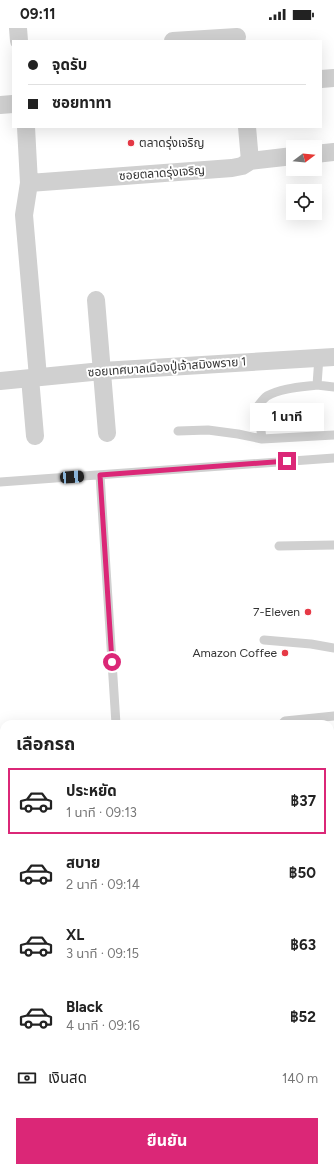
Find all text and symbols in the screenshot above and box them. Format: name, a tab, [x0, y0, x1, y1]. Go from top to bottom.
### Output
text: 09:11	[20, 5, 56, 23]
text: จุดรับ	[52, 56, 87, 74]
text: ซอยทาทา	[52, 94, 112, 112]
place label: ตลาดรุ่งเจริญ	[139, 136, 204, 150]
marker: ตลาดรุ่งเจริญ	[126, 138, 136, 148]
north arrow	[286, 140, 322, 176]
map controls	[286, 140, 322, 220]
street label: ซอยตลาดรุ่งเจริญ	[119, 163, 205, 183]
button: locate	[286, 184, 322, 220]
street label: ซอยเทศบาลเมืองปู่เจ้าสมิงพราย 1	[87, 354, 247, 380]
callout: 1 นาที	[250, 403, 324, 431]
text: 1 นาที	[271, 409, 303, 424]
route end	[278, 452, 296, 470]
car	[60, 470, 84, 484]
place label: 7-Eleven	[253, 605, 300, 619]
marker: 7-Eleven	[303, 607, 313, 617]
place label: Amazon Coffee	[193, 646, 277, 660]
marker: Amazon Coffee	[280, 648, 290, 658]
route start	[103, 653, 121, 671]
text: เลือกรถ	[16, 733, 75, 755]
text: ประหยัด	[66, 782, 117, 800]
icon: car	[18, 783, 54, 819]
text: ฿37	[291, 792, 316, 810]
text: 1 นาที · 09:13	[66, 805, 137, 820]
text: สบาย	[66, 854, 100, 872]
icon: car	[18, 855, 54, 891]
text: ฿50	[289, 864, 316, 882]
text: 2 นาที · 09:14	[66, 877, 140, 892]
text: XL	[66, 926, 84, 944]
icon: car	[18, 927, 54, 963]
text: ฿63	[290, 936, 316, 954]
text: 3 นาที · 09:15	[66, 946, 139, 961]
text: Black	[66, 998, 103, 1016]
icon: car	[18, 999, 54, 1035]
text: ฿52	[290, 1008, 316, 1026]
text: 4 นาที · 09:16	[66, 1018, 140, 1033]
icon: cash	[16, 1067, 38, 1089]
text: เงินสด	[48, 1069, 87, 1087]
text: 140 m	[282, 1071, 318, 1086]
button: ยืนยัน	[16, 1118, 318, 1164]

